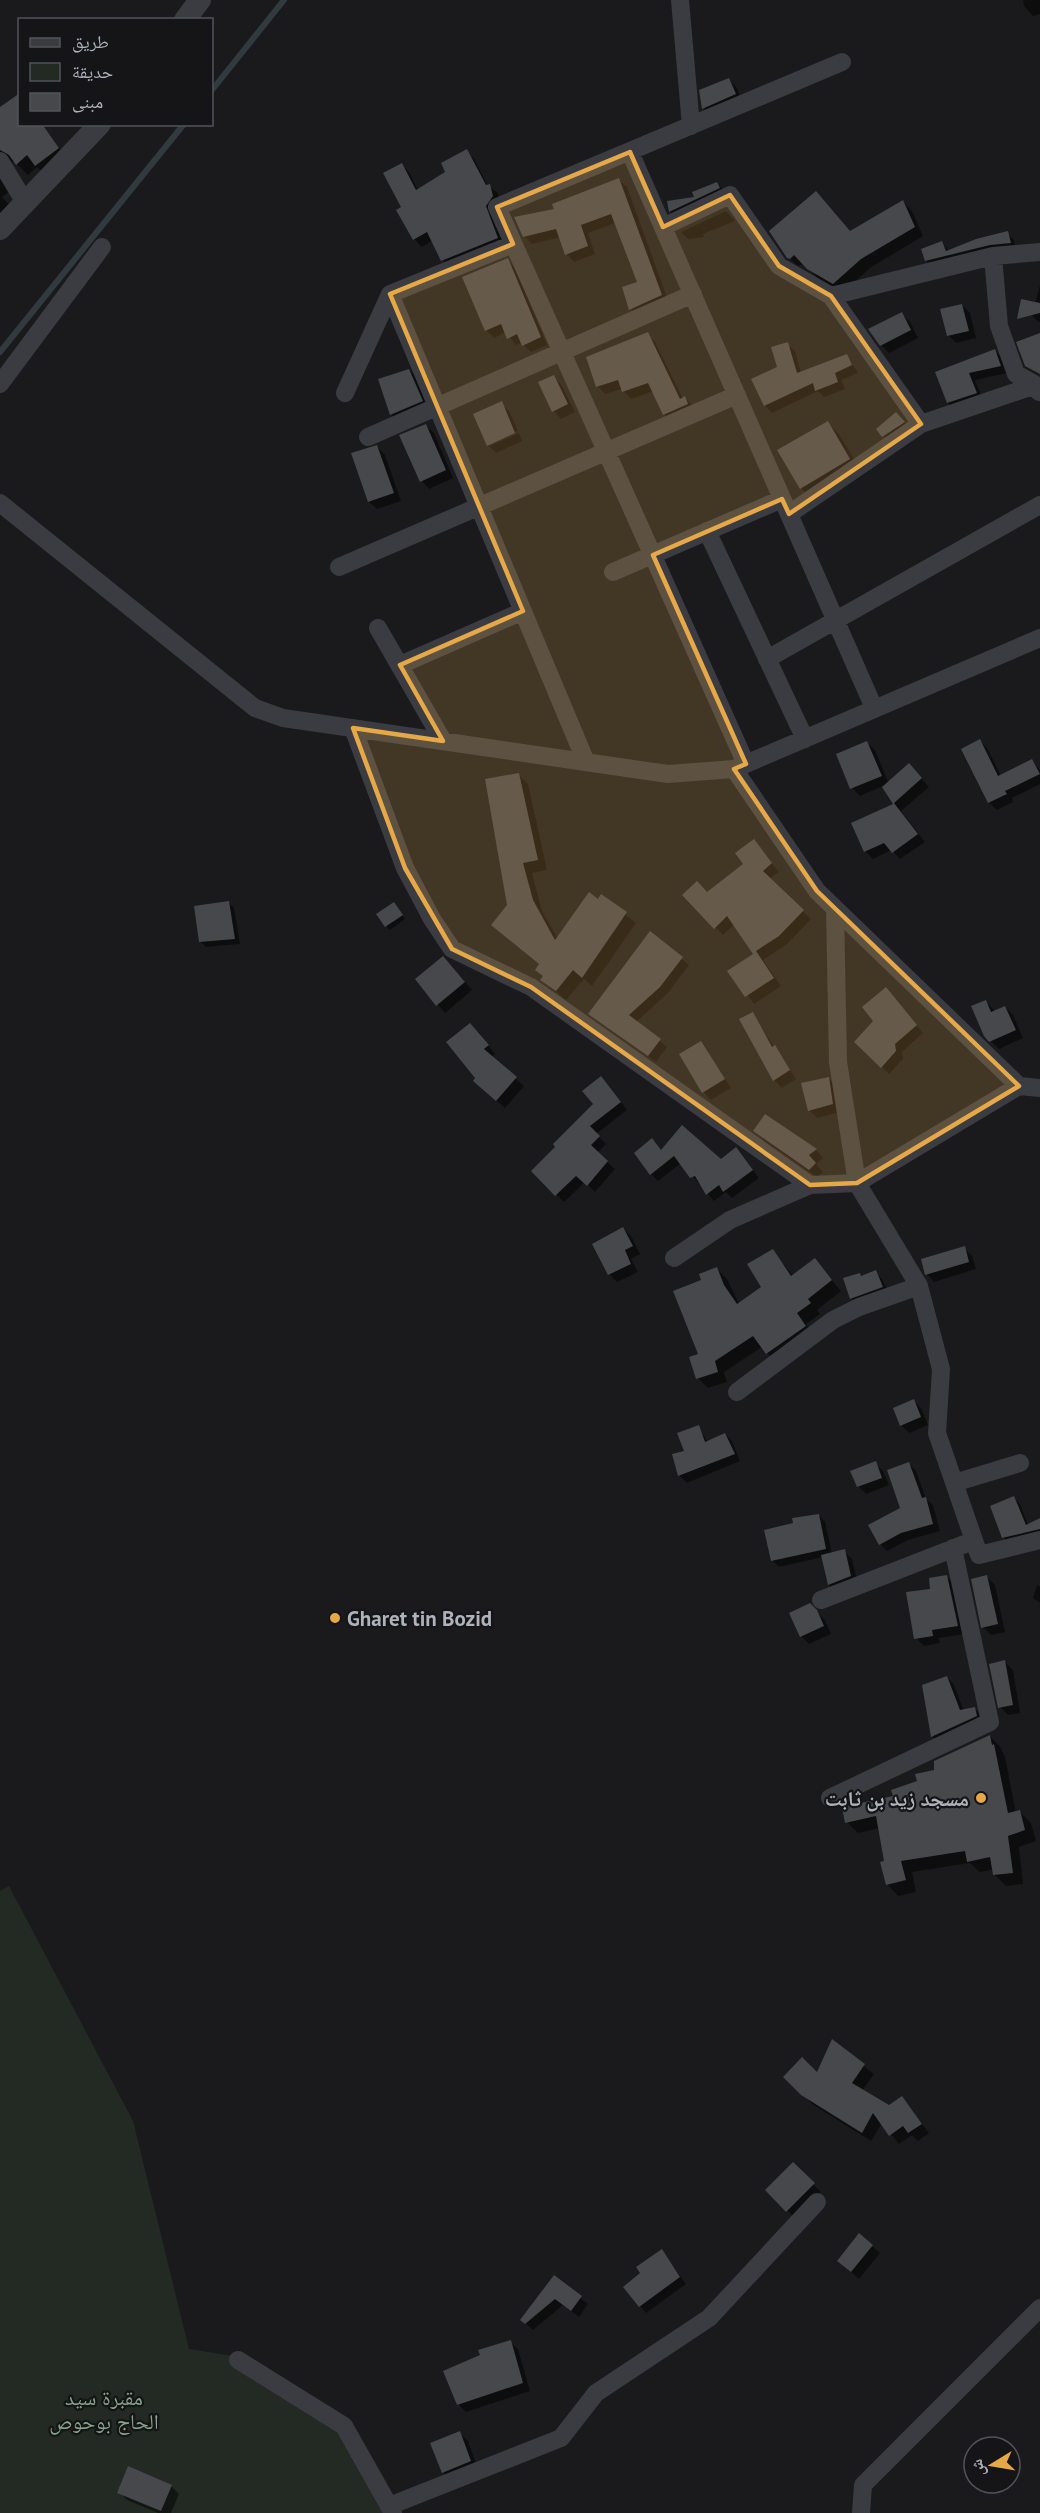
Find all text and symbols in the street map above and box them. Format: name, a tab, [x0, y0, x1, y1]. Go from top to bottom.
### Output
legend	[18, 18, 213, 126]
text: طريق	[72, 30, 109, 53]
text: حديقة	[72, 60, 113, 83]
text: مبنى	[72, 90, 103, 113]
place label: Gharet tin Bozid	[347, 1605, 492, 1632]
marker: Gharet tin Bozid	[328, 1611, 342, 1625]
place label: مسجد زيد بن ثابت	[825, 1785, 969, 1812]
marker: مسجد زيد بن ثابت	[974, 1791, 988, 1805]
park label: مقبرة سيد الحاج بوحوص	[49, 2384, 159, 2435]
north arrow	[962, 2435, 1022, 2495]
text: ش	[966, 2458, 989, 2478]

